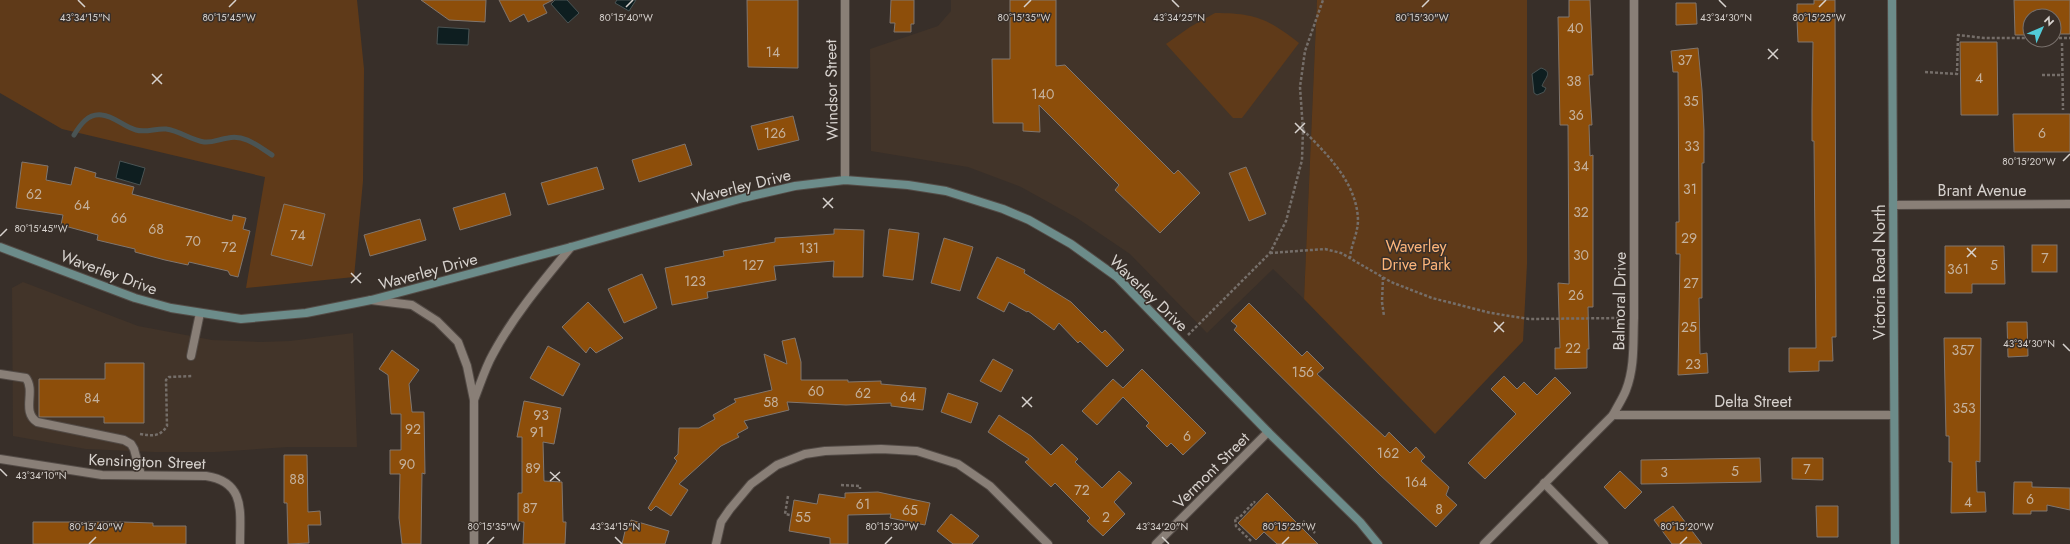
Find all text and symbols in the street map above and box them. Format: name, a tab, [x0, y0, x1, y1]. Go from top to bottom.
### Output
north arrow	[2022, 8, 2062, 48]
text: 43°34'15"N	[60, 10, 110, 25]
text: 80°15'45"W	[202, 10, 256, 25]
text: 80°15'40"W	[599, 10, 653, 25]
text: 80°15'35"W	[998, 10, 1051, 25]
text: 43°34'25"N	[1153, 10, 1205, 25]
text: 80°15'30"W	[1395, 10, 1449, 25]
text: 43°34'30"N	[1700, 10, 1752, 25]
text: 80°15'25"W	[1792, 10, 1846, 25]
text: N	[2040, 12, 2058, 30]
house number: 40	[1567, 18, 1583, 38]
street label: Windsor Street	[819, 39, 844, 141]
house number: 14	[766, 42, 780, 62]
house number: 37	[1678, 50, 1693, 70]
house number: 4	[1975, 68, 1983, 88]
house number: 38	[1566, 71, 1582, 91]
house number: 140	[1032, 84, 1054, 104]
house number: 35	[1683, 91, 1699, 111]
house number: 36	[1568, 105, 1584, 125]
house number: 126	[764, 123, 786, 143]
house number: 6	[2038, 123, 2046, 143]
house number: 33	[1684, 136, 1700, 156]
text: 80°15'20"W	[2002, 154, 2056, 169]
house number: 34	[1573, 156, 1589, 176]
street label: Waverley Drive	[689, 163, 793, 210]
house number: 31	[1683, 179, 1697, 199]
street label: Brant Avenue	[1938, 179, 2027, 202]
house number: 62	[26, 184, 42, 204]
house number: 64	[74, 195, 90, 215]
house number: 32	[1573, 202, 1589, 222]
street label: Victoria Road North	[1868, 204, 1891, 340]
house number: 66	[111, 208, 127, 228]
house number: 68	[148, 219, 164, 239]
text: 80°15'45"W	[14, 221, 68, 236]
house number: 74	[290, 225, 306, 245]
house number: 29	[1681, 228, 1697, 248]
house number: 70	[185, 231, 201, 251]
park label: Waverley Drive Park	[1382, 235, 1451, 276]
house number: 72	[221, 237, 237, 257]
house number: 131	[799, 238, 819, 258]
street label: Waverley Drive	[57, 244, 160, 301]
house number: 30	[1573, 245, 1589, 265]
street label: Waverley Drive	[376, 247, 480, 296]
house number: 7	[2041, 248, 2049, 268]
street label: Waverley Drive	[1104, 250, 1193, 337]
street label: Balmoral Drive	[1607, 251, 1632, 351]
house number: 127	[742, 255, 764, 275]
house number: 5	[1990, 255, 1998, 275]
house number: 361	[1947, 259, 1969, 279]
house number: 123	[684, 271, 706, 291]
house number: 27	[1683, 273, 1699, 293]
house number: 26	[1568, 285, 1584, 305]
house number: 25	[1681, 317, 1697, 337]
text: 43°34'30"N	[2003, 336, 2055, 351]
house number: 22	[1565, 338, 1581, 358]
house number: 357	[1952, 340, 1975, 360]
house number: 23	[1685, 354, 1701, 374]
house number: 156	[1292, 362, 1314, 382]
house number: 60	[808, 381, 824, 401]
house number: 62	[855, 383, 871, 403]
house number: 64	[900, 387, 916, 407]
house number: 84	[84, 388, 100, 408]
street label: Delta Street	[1714, 390, 1792, 413]
house number: 58	[763, 392, 779, 412]
house number: 353	[1952, 398, 1976, 418]
house number: 93	[533, 405, 549, 425]
house number: 92	[405, 419, 421, 439]
house number: 91	[530, 422, 544, 442]
house number: 6	[1183, 426, 1191, 446]
street label: Vermont Street	[1168, 427, 1255, 514]
house number: 162	[1377, 443, 1399, 463]
street label: Kensington Street	[88, 448, 206, 475]
house number: 90	[399, 454, 415, 474]
house number: 89	[525, 458, 541, 478]
house number: 7	[1803, 459, 1811, 479]
house number: 5	[1731, 461, 1739, 481]
house number: 3	[1660, 462, 1668, 482]
text: 43°34'10"N	[15, 468, 67, 483]
house number: 88	[289, 469, 305, 489]
house number: 164	[1405, 472, 1427, 492]
house number: 72	[1074, 480, 1090, 500]
house number: 6	[2026, 489, 2034, 509]
house number: 4	[1964, 492, 1972, 512]
house number: 61	[856, 494, 870, 514]
house number: 87	[523, 498, 538, 518]
house number: 8	[1435, 499, 1443, 519]
house number: 65	[902, 500, 918, 520]
house number: 55	[795, 507, 811, 527]
house number: 2	[1102, 507, 1110, 527]
text: 80°15'40"W	[69, 519, 123, 534]
text: 80°15'35"W	[468, 519, 521, 534]
text: 43°34'15"N	[590, 519, 640, 534]
text: 80°15'30"W	[865, 519, 919, 534]
text: 43°34'20"N	[1136, 519, 1188, 534]
text: 80°15'25"W	[1262, 519, 1316, 534]
text: 80°15'20"W	[1660, 519, 1714, 534]

